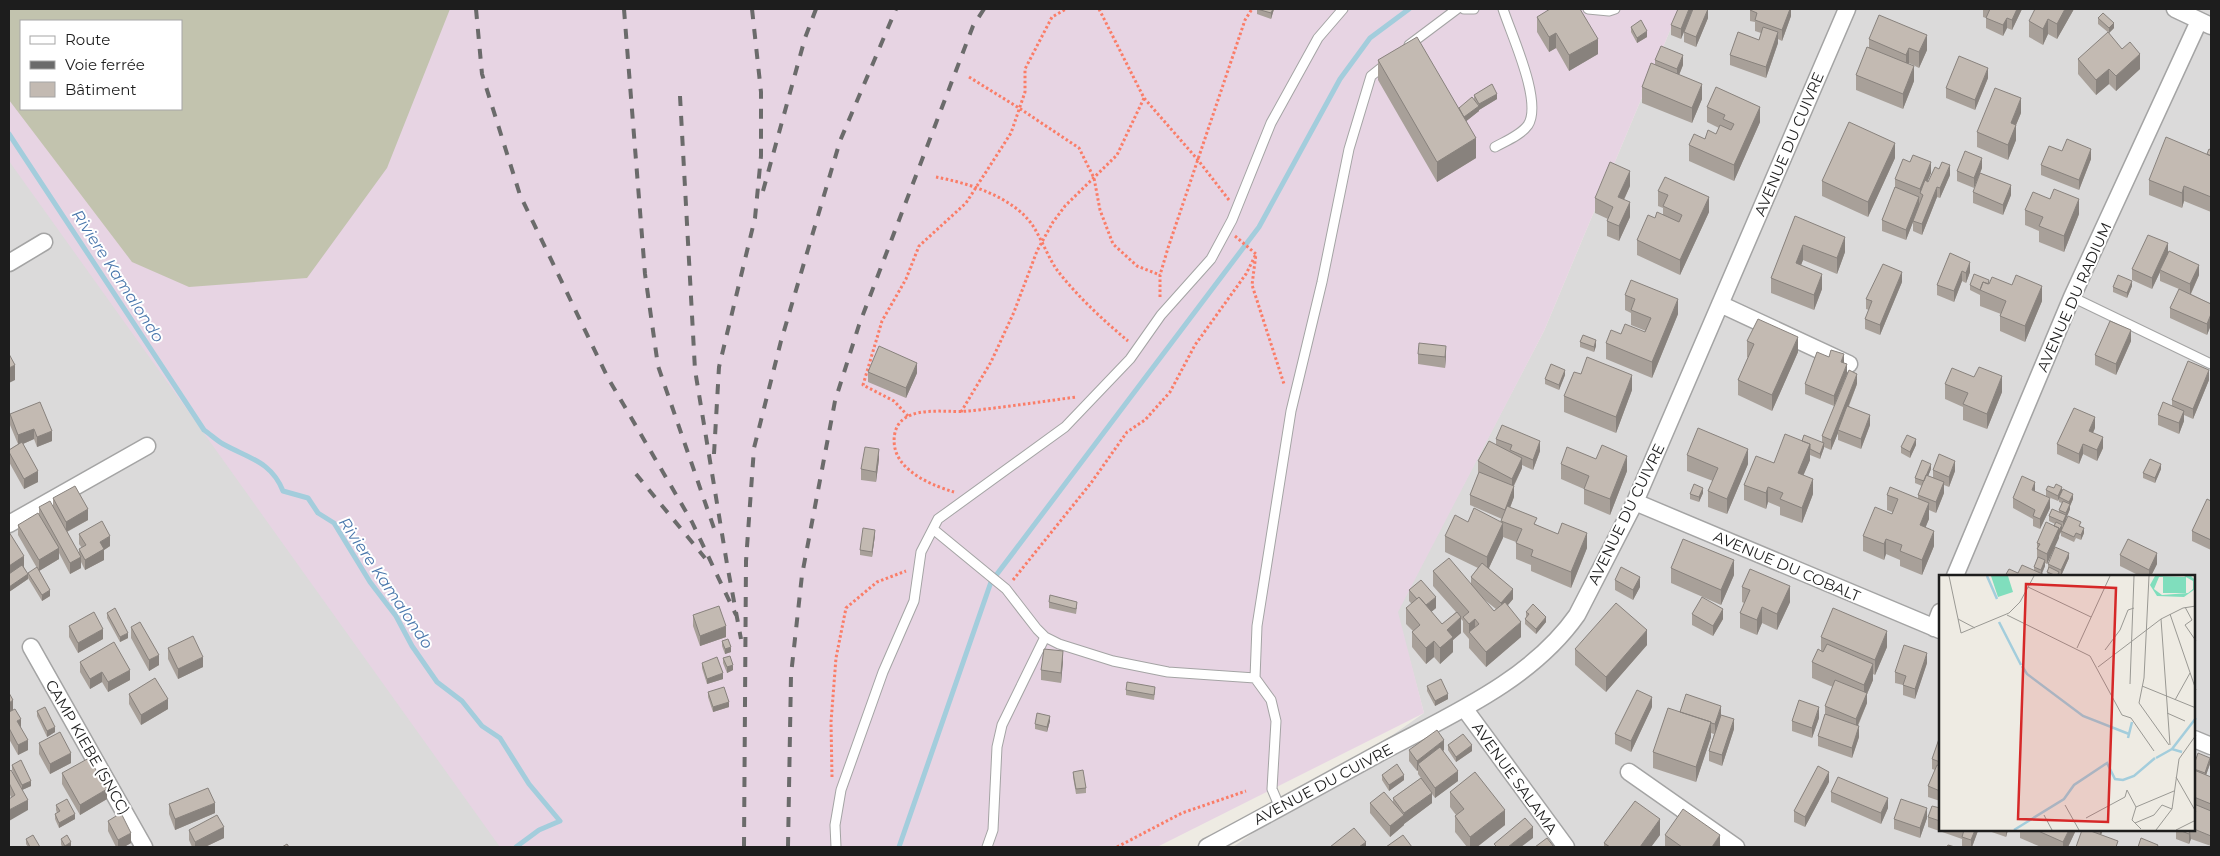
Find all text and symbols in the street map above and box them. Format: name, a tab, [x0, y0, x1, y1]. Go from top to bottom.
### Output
legend	[20, 20, 182, 110]
text: Route	[65, 30, 110, 49]
text: Voie ferrée	[65, 55, 145, 74]
street label: AVENUE DU CUIVRE	[1750, 69, 1828, 219]
text: Bâtiment	[65, 80, 137, 99]
water label: Riviere Kamalondo	[68, 206, 168, 346]
street label: AVENUE DU RADIUM	[2032, 219, 2116, 375]
street label: AVENUE DU CUIVRE	[1584, 440, 1668, 588]
water label: Riviere Kamalondo	[335, 514, 437, 652]
street label: AVENUE DU COBALT	[1711, 526, 1864, 606]
inset map	[1939, 575, 2195, 831]
street label: CAMP KIEBE (SNCC)	[42, 676, 134, 818]
street label: AVENUE SALAMA	[1468, 719, 1562, 838]
street label: AVENUE DU CUIVRE	[1250, 739, 1396, 829]

